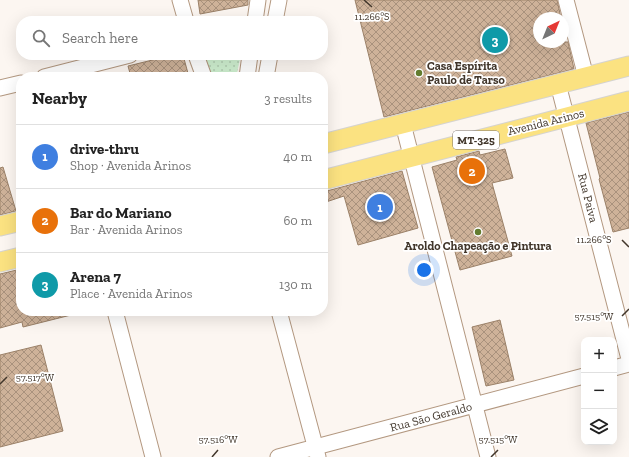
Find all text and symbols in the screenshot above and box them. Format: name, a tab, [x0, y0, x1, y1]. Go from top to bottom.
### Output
text: 11.266°S	[355, 11, 389, 23]
north arrow	[533, 12, 569, 48]
search box	[16, 16, 328, 60]
pin: 3	[482, 25, 508, 55]
icon: search	[30, 27, 52, 49]
text: Search here	[62, 29, 138, 47]
place label: Casa Espírita Paulo de Tarso	[427, 59, 506, 87]
marker: Casa Espírita Paulo de Tarso	[414, 68, 424, 78]
text: Nearby	[32, 88, 87, 108]
text: 3 results	[264, 91, 312, 106]
street label: Avenida Arinos	[506, 106, 586, 138]
road number: MT-325	[453, 131, 499, 149]
text: drive-thru	[70, 140, 139, 158]
text: 1	[42, 149, 48, 164]
text: 40 m	[283, 149, 312, 164]
pin: 2	[459, 156, 485, 186]
text: Shop · Avenida Arinos	[70, 158, 191, 173]
street label: Rua Paiva	[575, 172, 601, 224]
pin: 1	[367, 192, 393, 222]
text: Bar do Mariano	[70, 204, 172, 222]
text: 2	[42, 213, 48, 228]
text: 60 m	[283, 213, 312, 228]
text: Bar · Avenida Arinos	[70, 222, 182, 237]
marker: Aroldo Chapeação e Pintura	[473, 227, 483, 237]
text: 11.266°S	[577, 234, 611, 246]
place label: Aroldo Chapeação e Pintura	[404, 239, 552, 253]
your location	[414, 260, 434, 280]
text: Arena 7	[70, 268, 121, 286]
text: 3	[42, 277, 48, 292]
text: 130 m	[279, 277, 312, 292]
text: Place · Avenida Arinos	[70, 286, 192, 301]
text: 57.515°W	[575, 311, 614, 323]
map controls	[581, 337, 617, 445]
button: +	[581, 337, 617, 373]
text: 57.517°W	[16, 372, 55, 384]
button: −	[581, 373, 617, 409]
street label: Rua São Geraldo	[388, 399, 474, 435]
button: layers	[581, 409, 617, 445]
text: 57.516°W	[198, 434, 238, 446]
text: 57.515°W	[479, 434, 518, 446]

